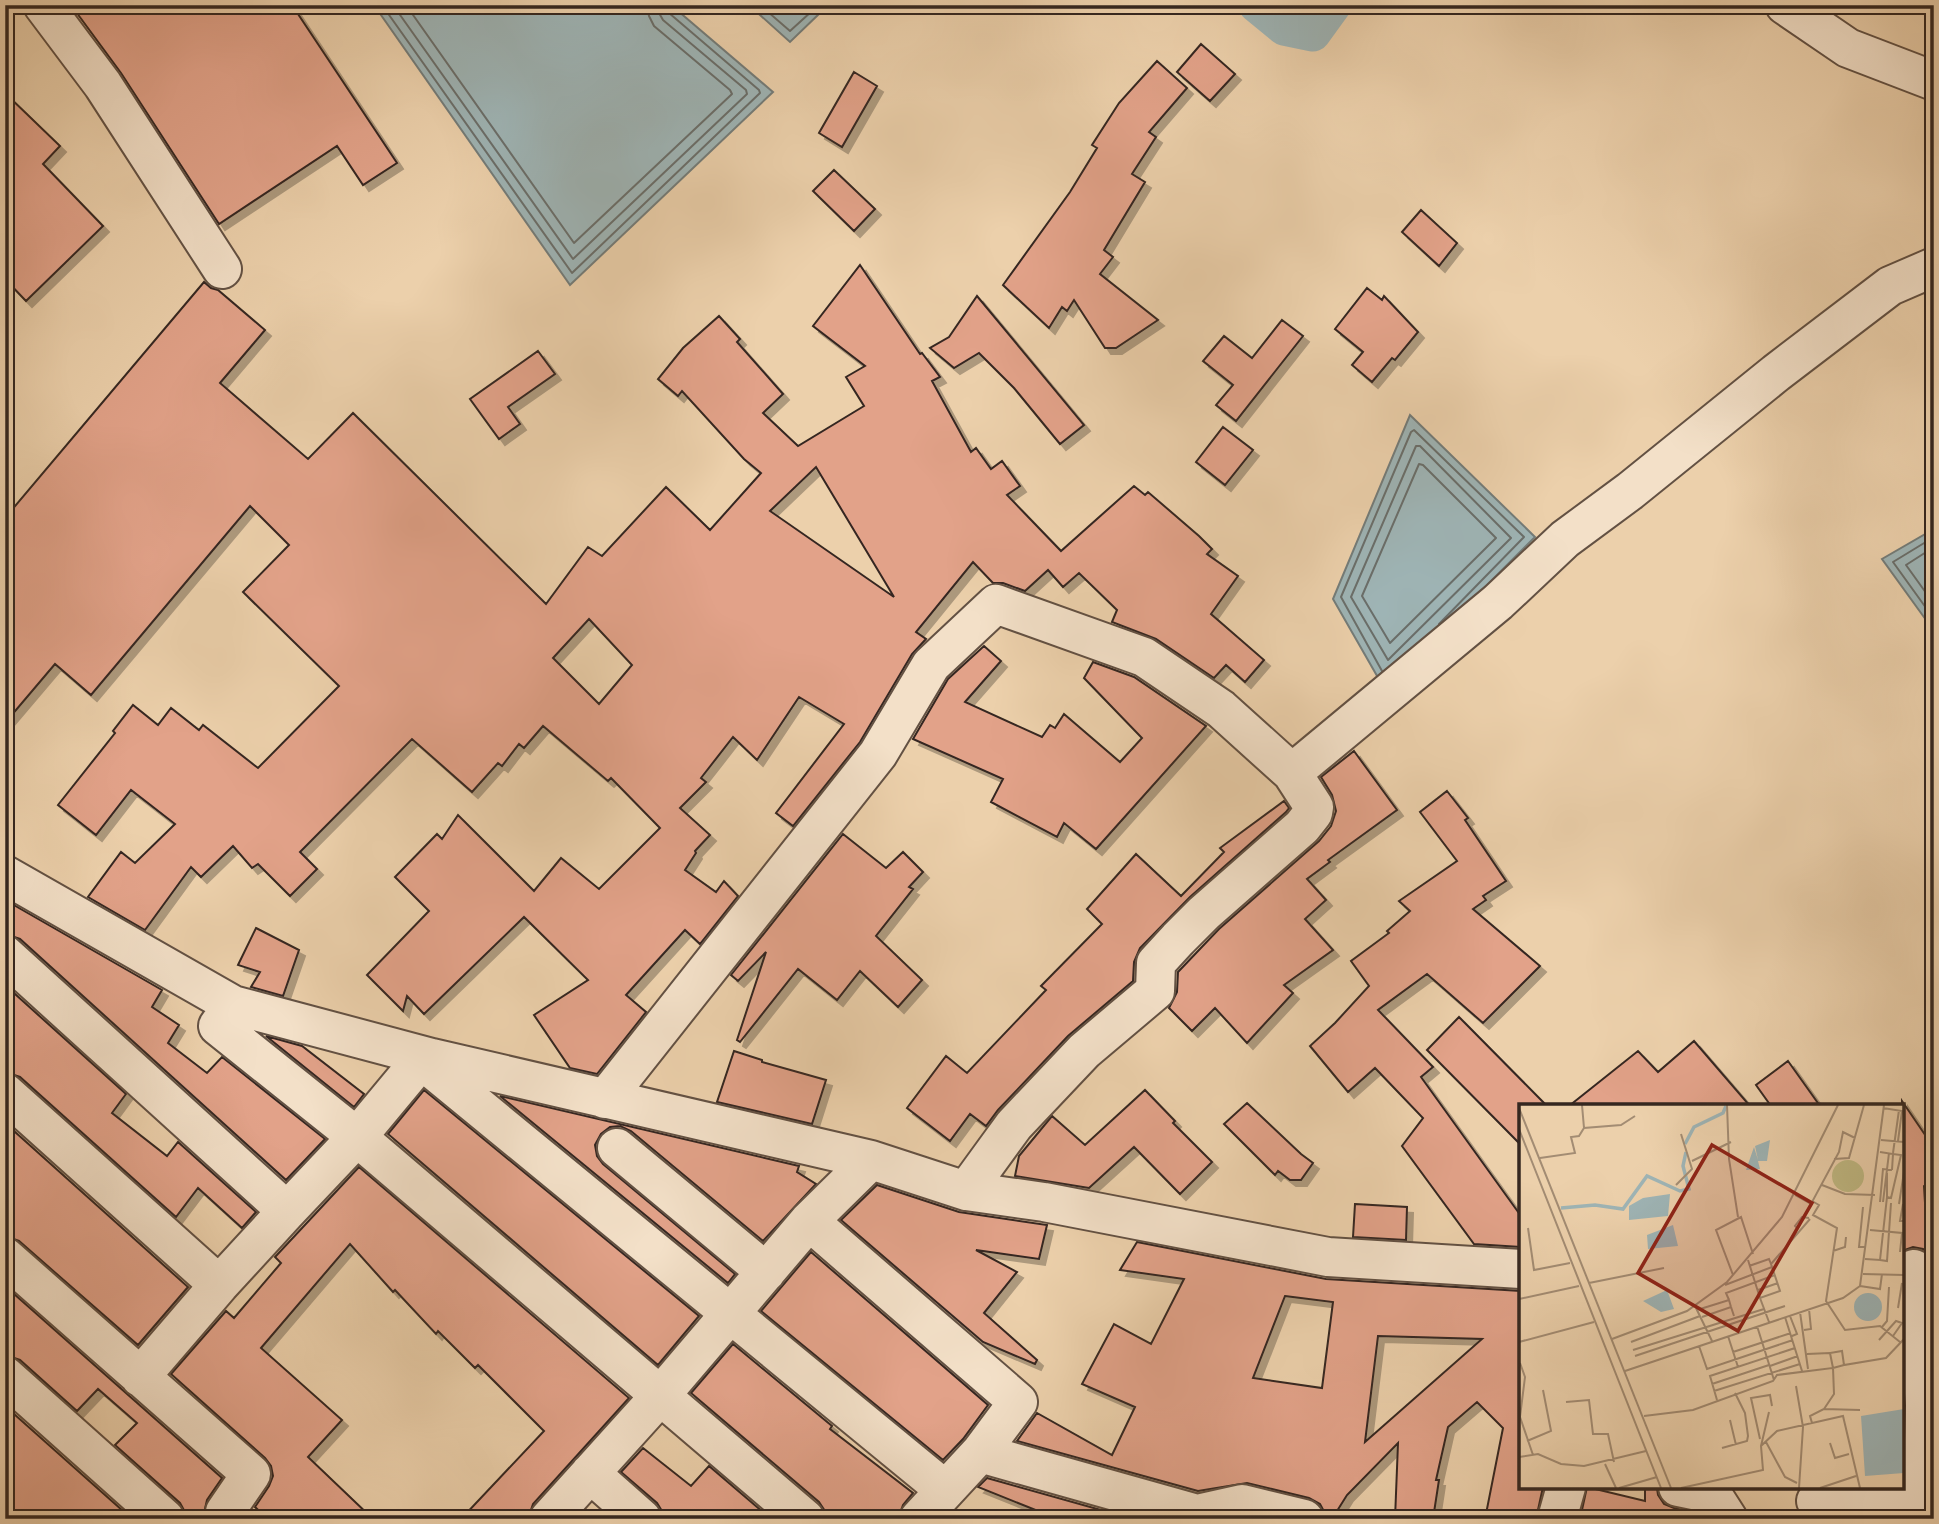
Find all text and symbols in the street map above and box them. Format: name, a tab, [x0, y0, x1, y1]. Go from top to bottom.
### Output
inset map	[1519, 1104, 1904, 1489]

